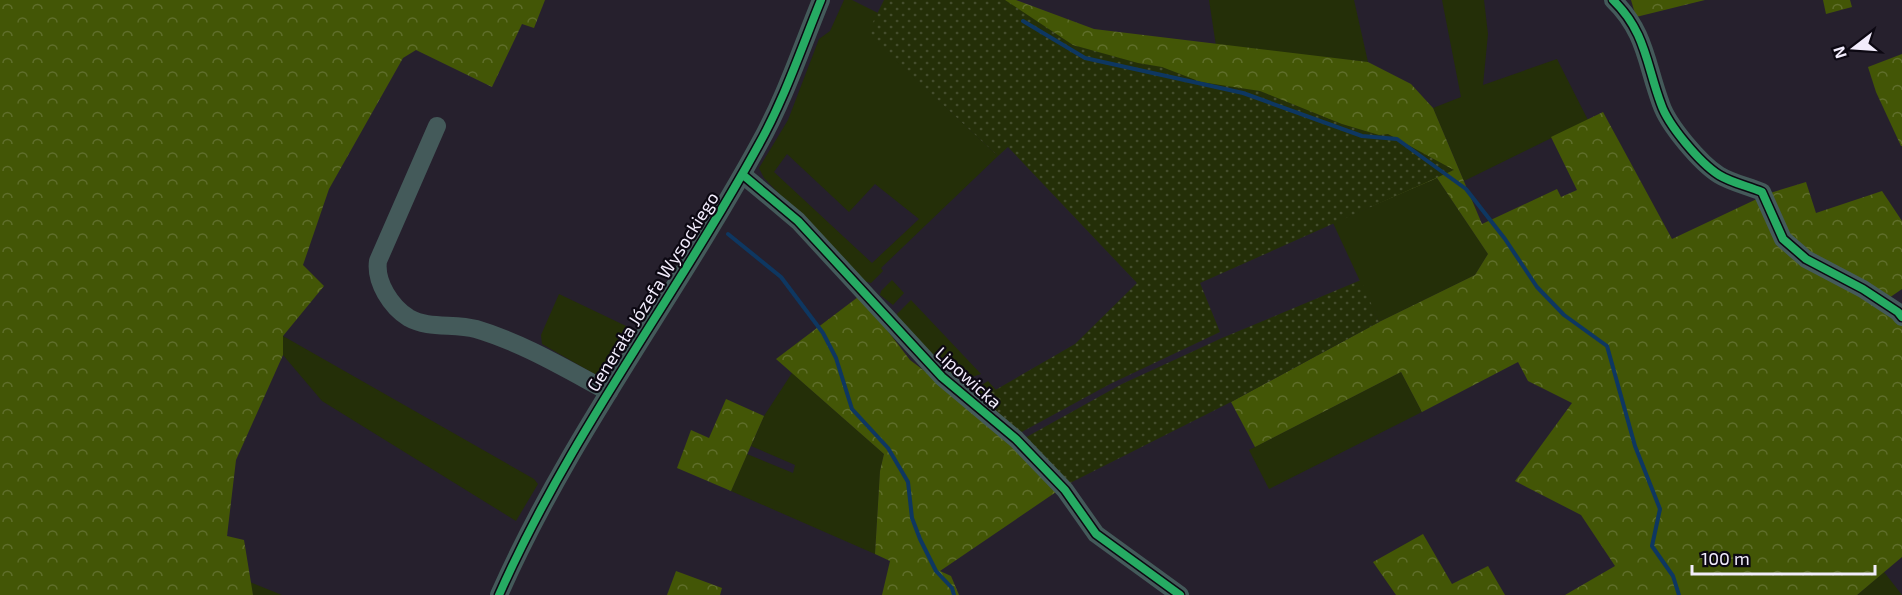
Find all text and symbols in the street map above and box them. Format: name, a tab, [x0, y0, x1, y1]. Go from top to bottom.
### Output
north arrow	[1824, 18, 1884, 78]
text: N	[1828, 44, 1850, 61]
street label: Generała Józefa Wysockiego	[581, 187, 723, 395]
street label: Lipowicka	[931, 342, 1006, 413]
scale bar	[1692, 538, 1875, 576]
text: 100 m	[1701, 547, 1750, 569]

